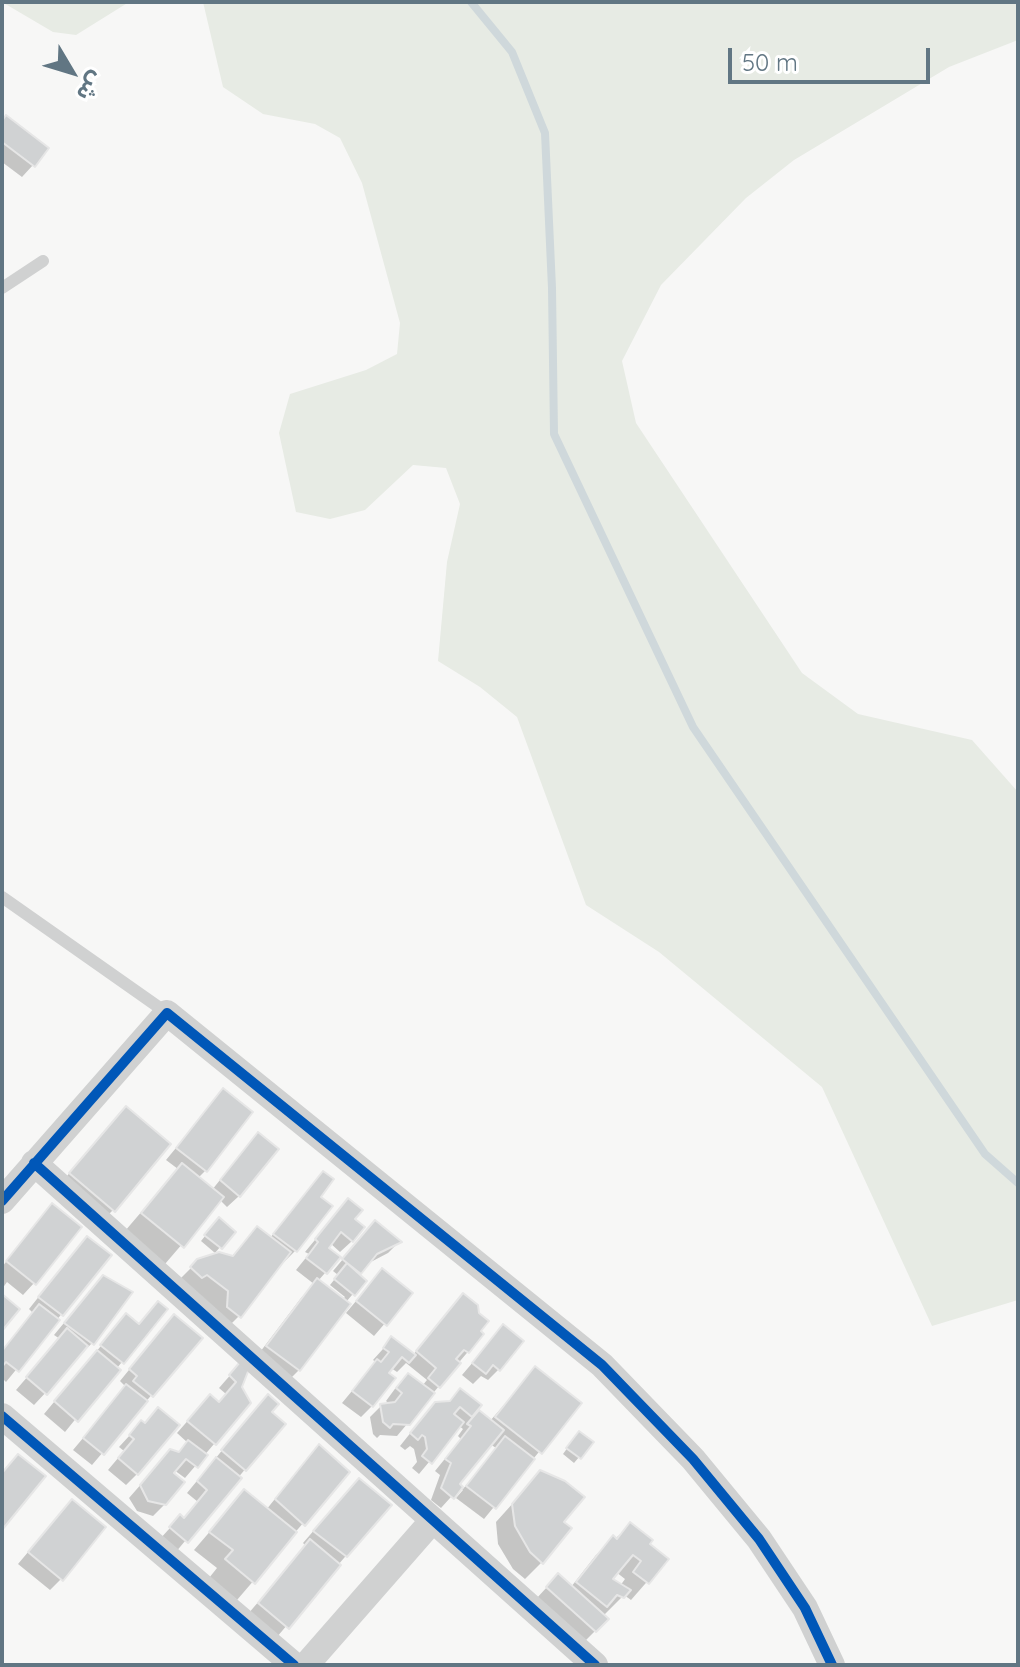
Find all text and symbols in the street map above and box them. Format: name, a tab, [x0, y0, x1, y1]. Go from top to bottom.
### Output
north arrow	[32, 32, 112, 112]
scale bar	[732, 32, 934, 82]
text: 50 m	[742, 47, 798, 77]
text: ش	[71, 66, 111, 107]

